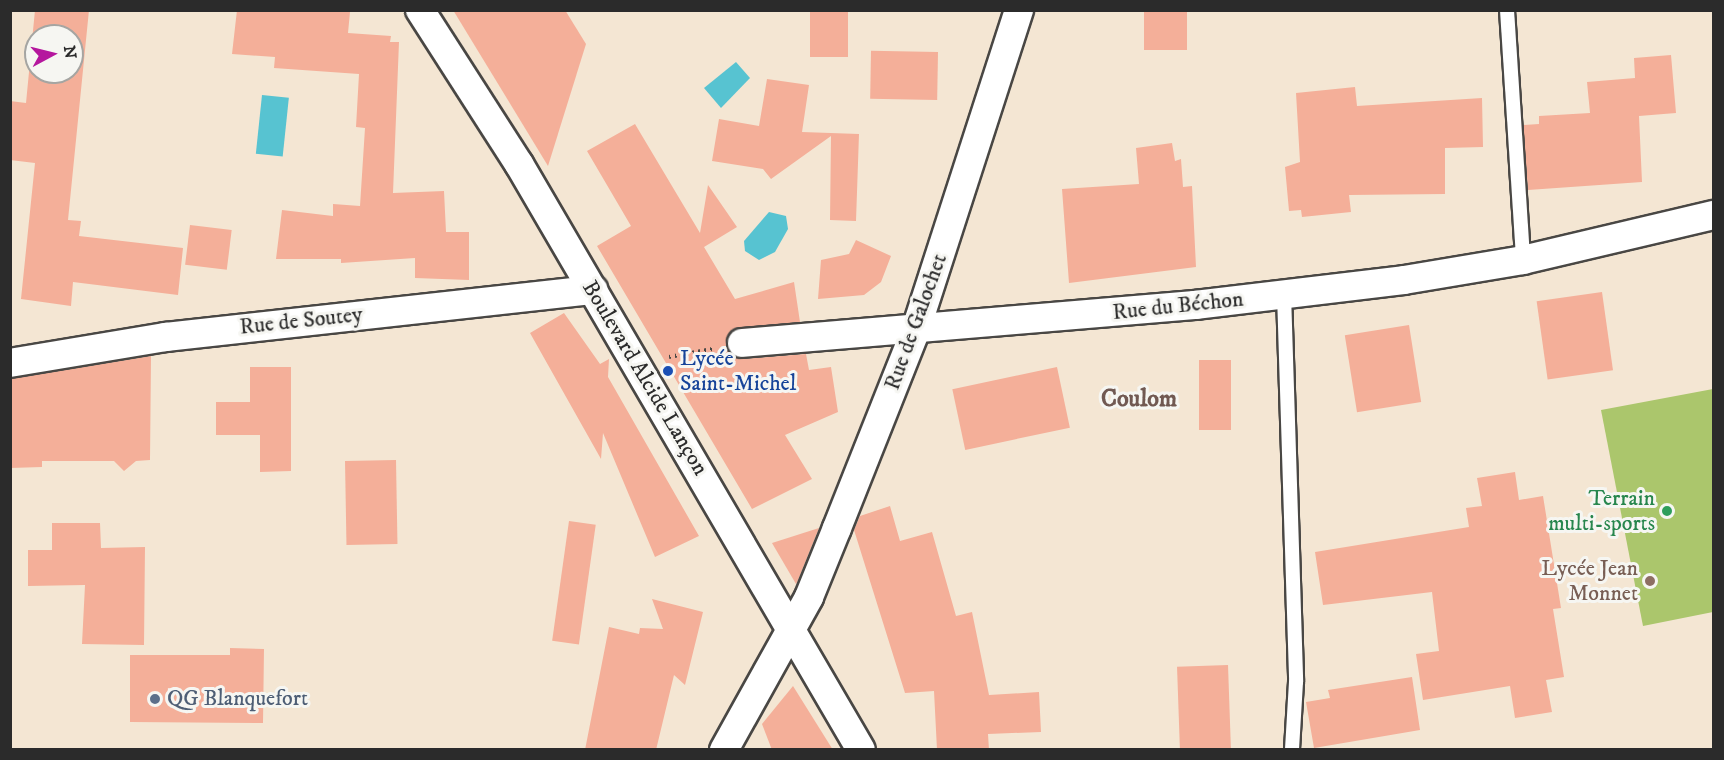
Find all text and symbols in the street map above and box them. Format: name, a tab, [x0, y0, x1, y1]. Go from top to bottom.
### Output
north arrow	[24, 24, 84, 84]
text: N	[59, 44, 81, 60]
street label: Rue de Galochet	[879, 250, 953, 394]
street label: Boulevard Alcide Lançon	[576, 276, 714, 480]
street label: Rue du Béchon	[1111, 286, 1245, 326]
street label: Rue de Soutey	[238, 301, 364, 341]
place label: Lycée Saint-Michel	[680, 345, 796, 396]
marker: Lycée Saint-Michel	[661, 364, 675, 378]
district label: Coulom	[1101, 386, 1177, 414]
place label: Terrain multi-sports	[1548, 485, 1655, 536]
marker: Terrain multi-sports	[1660, 504, 1674, 518]
place label: Lycée Jean Monnet	[1541, 555, 1638, 606]
marker: Lycée Jean Monnet	[1643, 574, 1657, 588]
place label: QG Blanquefort	[167, 686, 308, 712]
marker: QG Blanquefort	[148, 692, 162, 706]

